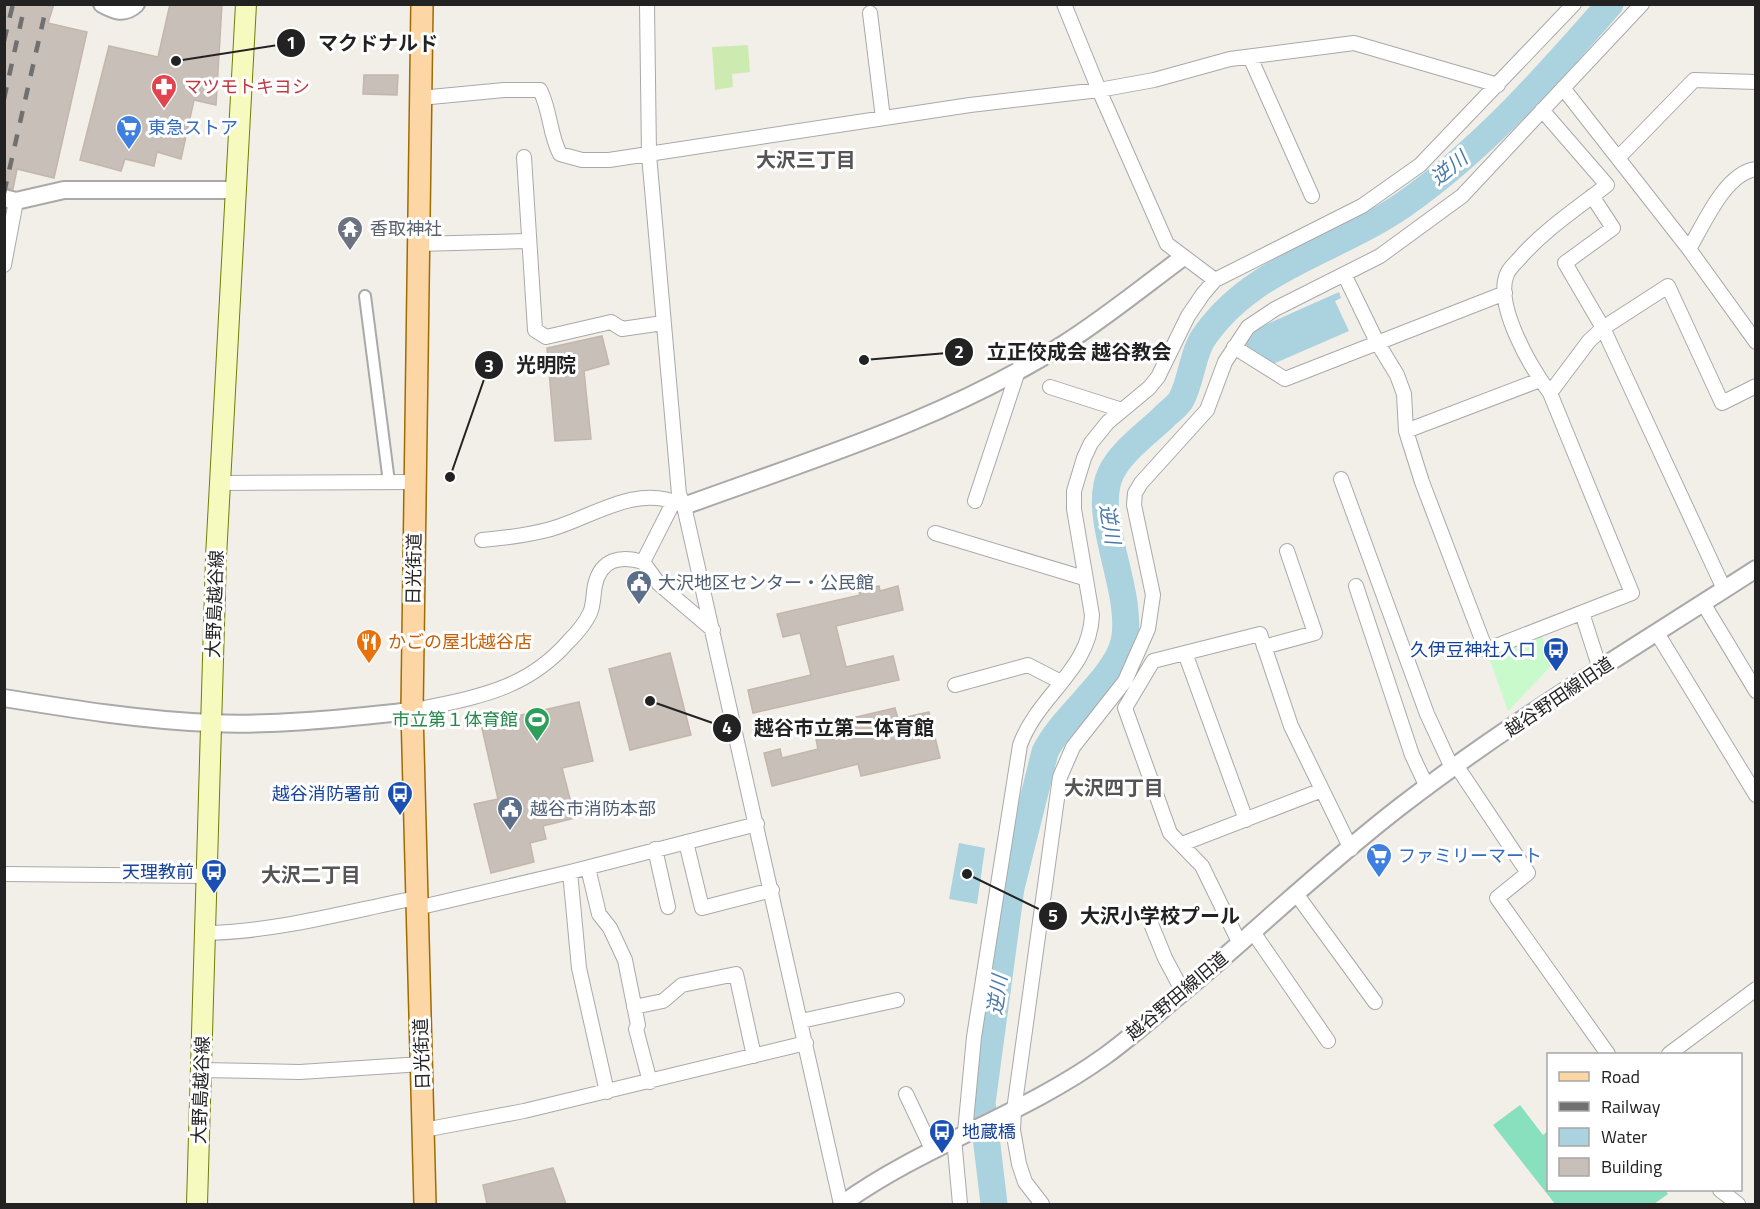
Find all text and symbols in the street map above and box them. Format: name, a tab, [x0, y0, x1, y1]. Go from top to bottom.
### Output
callout: マクドナルド	[276, 24, 450, 62]
text: マクドナルド	[318, 27, 438, 58]
text: 1	[286, 29, 296, 56]
pharmacy icon: マツモトキヨシ	[149, 72, 179, 110]
place label: マツモトキヨシ	[184, 73, 310, 100]
supermarket icon: 東急ストア	[114, 113, 144, 151]
place label: 東急ストア	[148, 114, 238, 141]
water label: 逆川	[1423, 142, 1476, 192]
district label: 大沢三丁目	[756, 144, 856, 175]
temple icon: 香取神社	[335, 214, 365, 252]
place label: 香取神社	[370, 215, 442, 242]
callout: 立正佼成会 越谷教会	[944, 333, 1183, 371]
text: 立正佼成会 越谷教会	[987, 336, 1171, 367]
text: 2	[954, 338, 964, 365]
callout: 光明院	[474, 346, 588, 384]
text: 光明院	[516, 349, 576, 380]
text: 3	[484, 352, 494, 379]
water label: 逆川	[1092, 502, 1130, 548]
street label: 日光街道	[399, 533, 428, 605]
street label: 大野島越谷線	[199, 550, 230, 658]
public building icon: 大沢地区センター・公民館	[624, 568, 654, 606]
place label: 大沢地区センター・公民館	[658, 569, 874, 596]
restaurant icon: かごの屋北越谷店	[354, 627, 384, 665]
place label: かごの屋北越谷店	[388, 628, 532, 655]
bus stop icon: 久伊豆神社入口	[1541, 635, 1571, 673]
place label: 久伊豆神社入口	[1410, 636, 1536, 663]
street label: 越谷野田線旧道	[1499, 650, 1618, 743]
sports icon: 市立第１体育館	[522, 705, 552, 743]
place label: 市立第１体育館	[392, 706, 518, 733]
callout: 越谷市立第二体育館	[712, 709, 946, 747]
text: 越谷市立第二体育館	[754, 712, 934, 743]
text: 4	[722, 714, 732, 741]
district label: 大沢四丁目	[1064, 772, 1164, 803]
bus stop icon: 越谷消防署前	[385, 779, 415, 817]
place label: 越谷消防署前	[272, 780, 380, 807]
public building icon: 越谷市消防本部	[495, 794, 525, 832]
place label: 越谷市消防本部	[530, 795, 656, 822]
supermarket icon: ファミリーマート	[1364, 841, 1394, 879]
place label: ファミリーマート	[1398, 842, 1542, 869]
bus stop icon: 天理教前	[199, 857, 229, 895]
place label: 天理教前	[122, 858, 194, 885]
district label: 大沢二丁目	[261, 859, 361, 890]
callout: 大沢小学校プール	[1038, 897, 1252, 935]
text: 大沢小学校プール	[1080, 900, 1240, 931]
text: 5	[1048, 902, 1058, 929]
street label: 越谷野田線旧道	[1120, 945, 1234, 1046]
water label: 逆川	[978, 971, 1015, 1017]
street label: 日光街道	[407, 1018, 436, 1090]
street label: 大野島越谷線	[185, 1036, 216, 1144]
legend	[1547, 1053, 1742, 1191]
text: Road	[1601, 1063, 1640, 1090]
text: Railway	[1601, 1093, 1661, 1120]
bus stop icon: 地蔵橋	[927, 1117, 957, 1155]
place label: 地蔵橋	[962, 1118, 1016, 1145]
text: Water	[1601, 1123, 1647, 1150]
text: Building	[1601, 1153, 1662, 1180]

